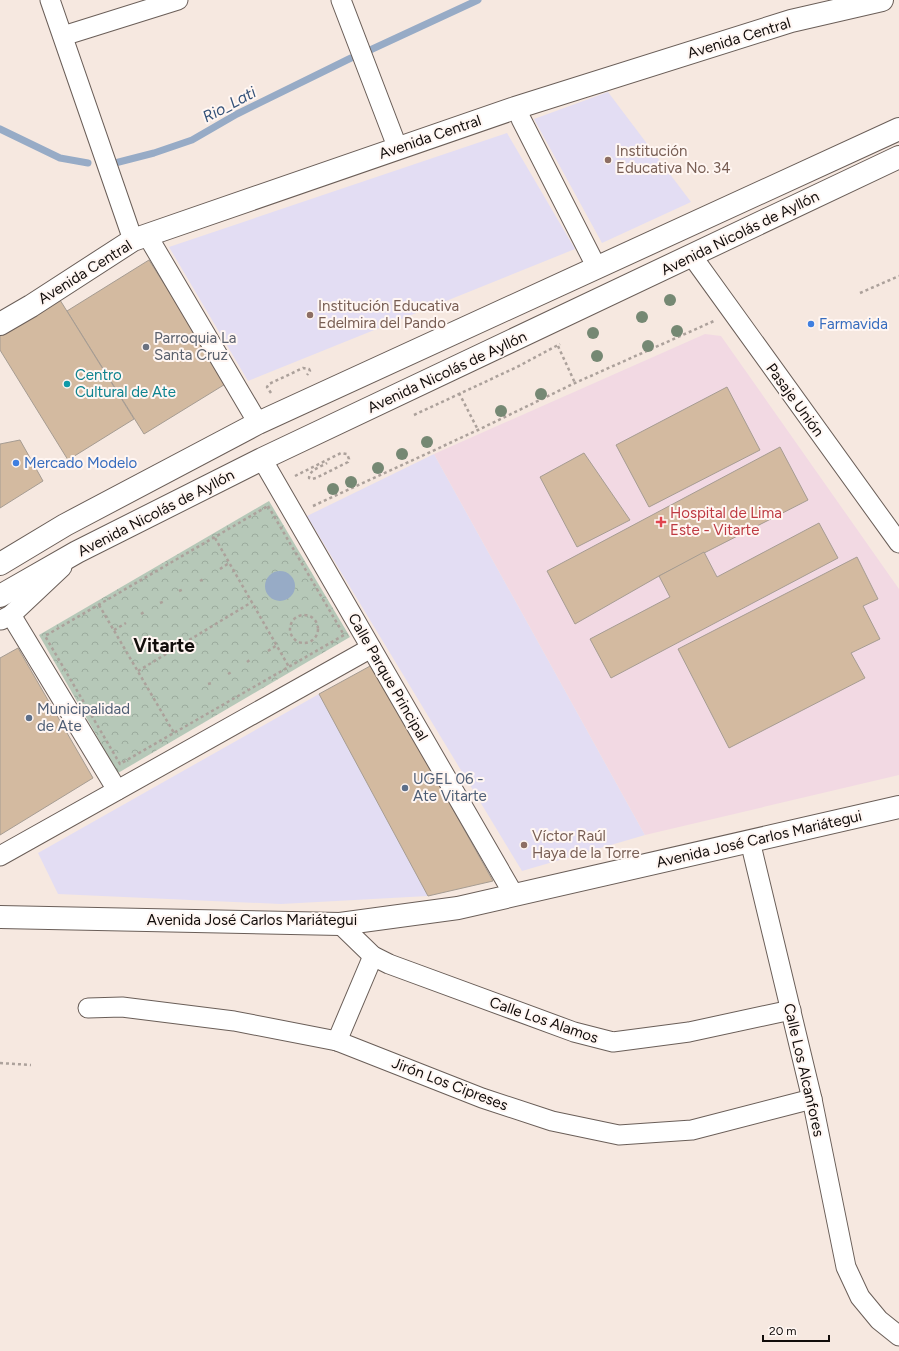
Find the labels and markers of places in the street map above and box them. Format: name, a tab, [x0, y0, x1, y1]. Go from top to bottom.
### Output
place label: Institución Educativa No. 34	[616, 142, 731, 177]
marker: Institución Educativa No. 34	[603, 155, 613, 165]
place label: Institución Educativa Edelmira del Pando	[318, 297, 459, 332]
marker: Institución Educativa Edelmira del Pando	[305, 310, 315, 320]
place label: Farmavida	[819, 315, 888, 333]
marker: Farmavida	[806, 319, 816, 329]
place label: Parroquia La Santa Cruz	[154, 329, 236, 364]
marker: Parroquia La Santa Cruz	[141, 342, 151, 352]
place label: Centro Cultural de Ate	[75, 366, 176, 401]
marker: Centro Cultural de Ate	[62, 379, 72, 389]
place label: Mercado Modelo	[24, 454, 138, 472]
marker: Mercado Modelo	[11, 458, 21, 468]
place label: Hospital de Lima Este - Vitarte	[670, 504, 782, 539]
marker: Hospital de Lima Este - Vitarte	[655, 516, 667, 528]
place label: Municipalidad de Ate	[37, 700, 130, 735]
marker: Municipalidad de Ate	[24, 713, 34, 723]
place label: UGEL 06 - Ate Vitarte	[413, 770, 487, 805]
marker: UGEL 06 - Ate Vitarte	[400, 783, 410, 793]
place label: Víctor Raúl Haya de la Torre	[532, 827, 640, 862]
marker: Víctor Raúl Haya de la Torre	[519, 840, 529, 850]

